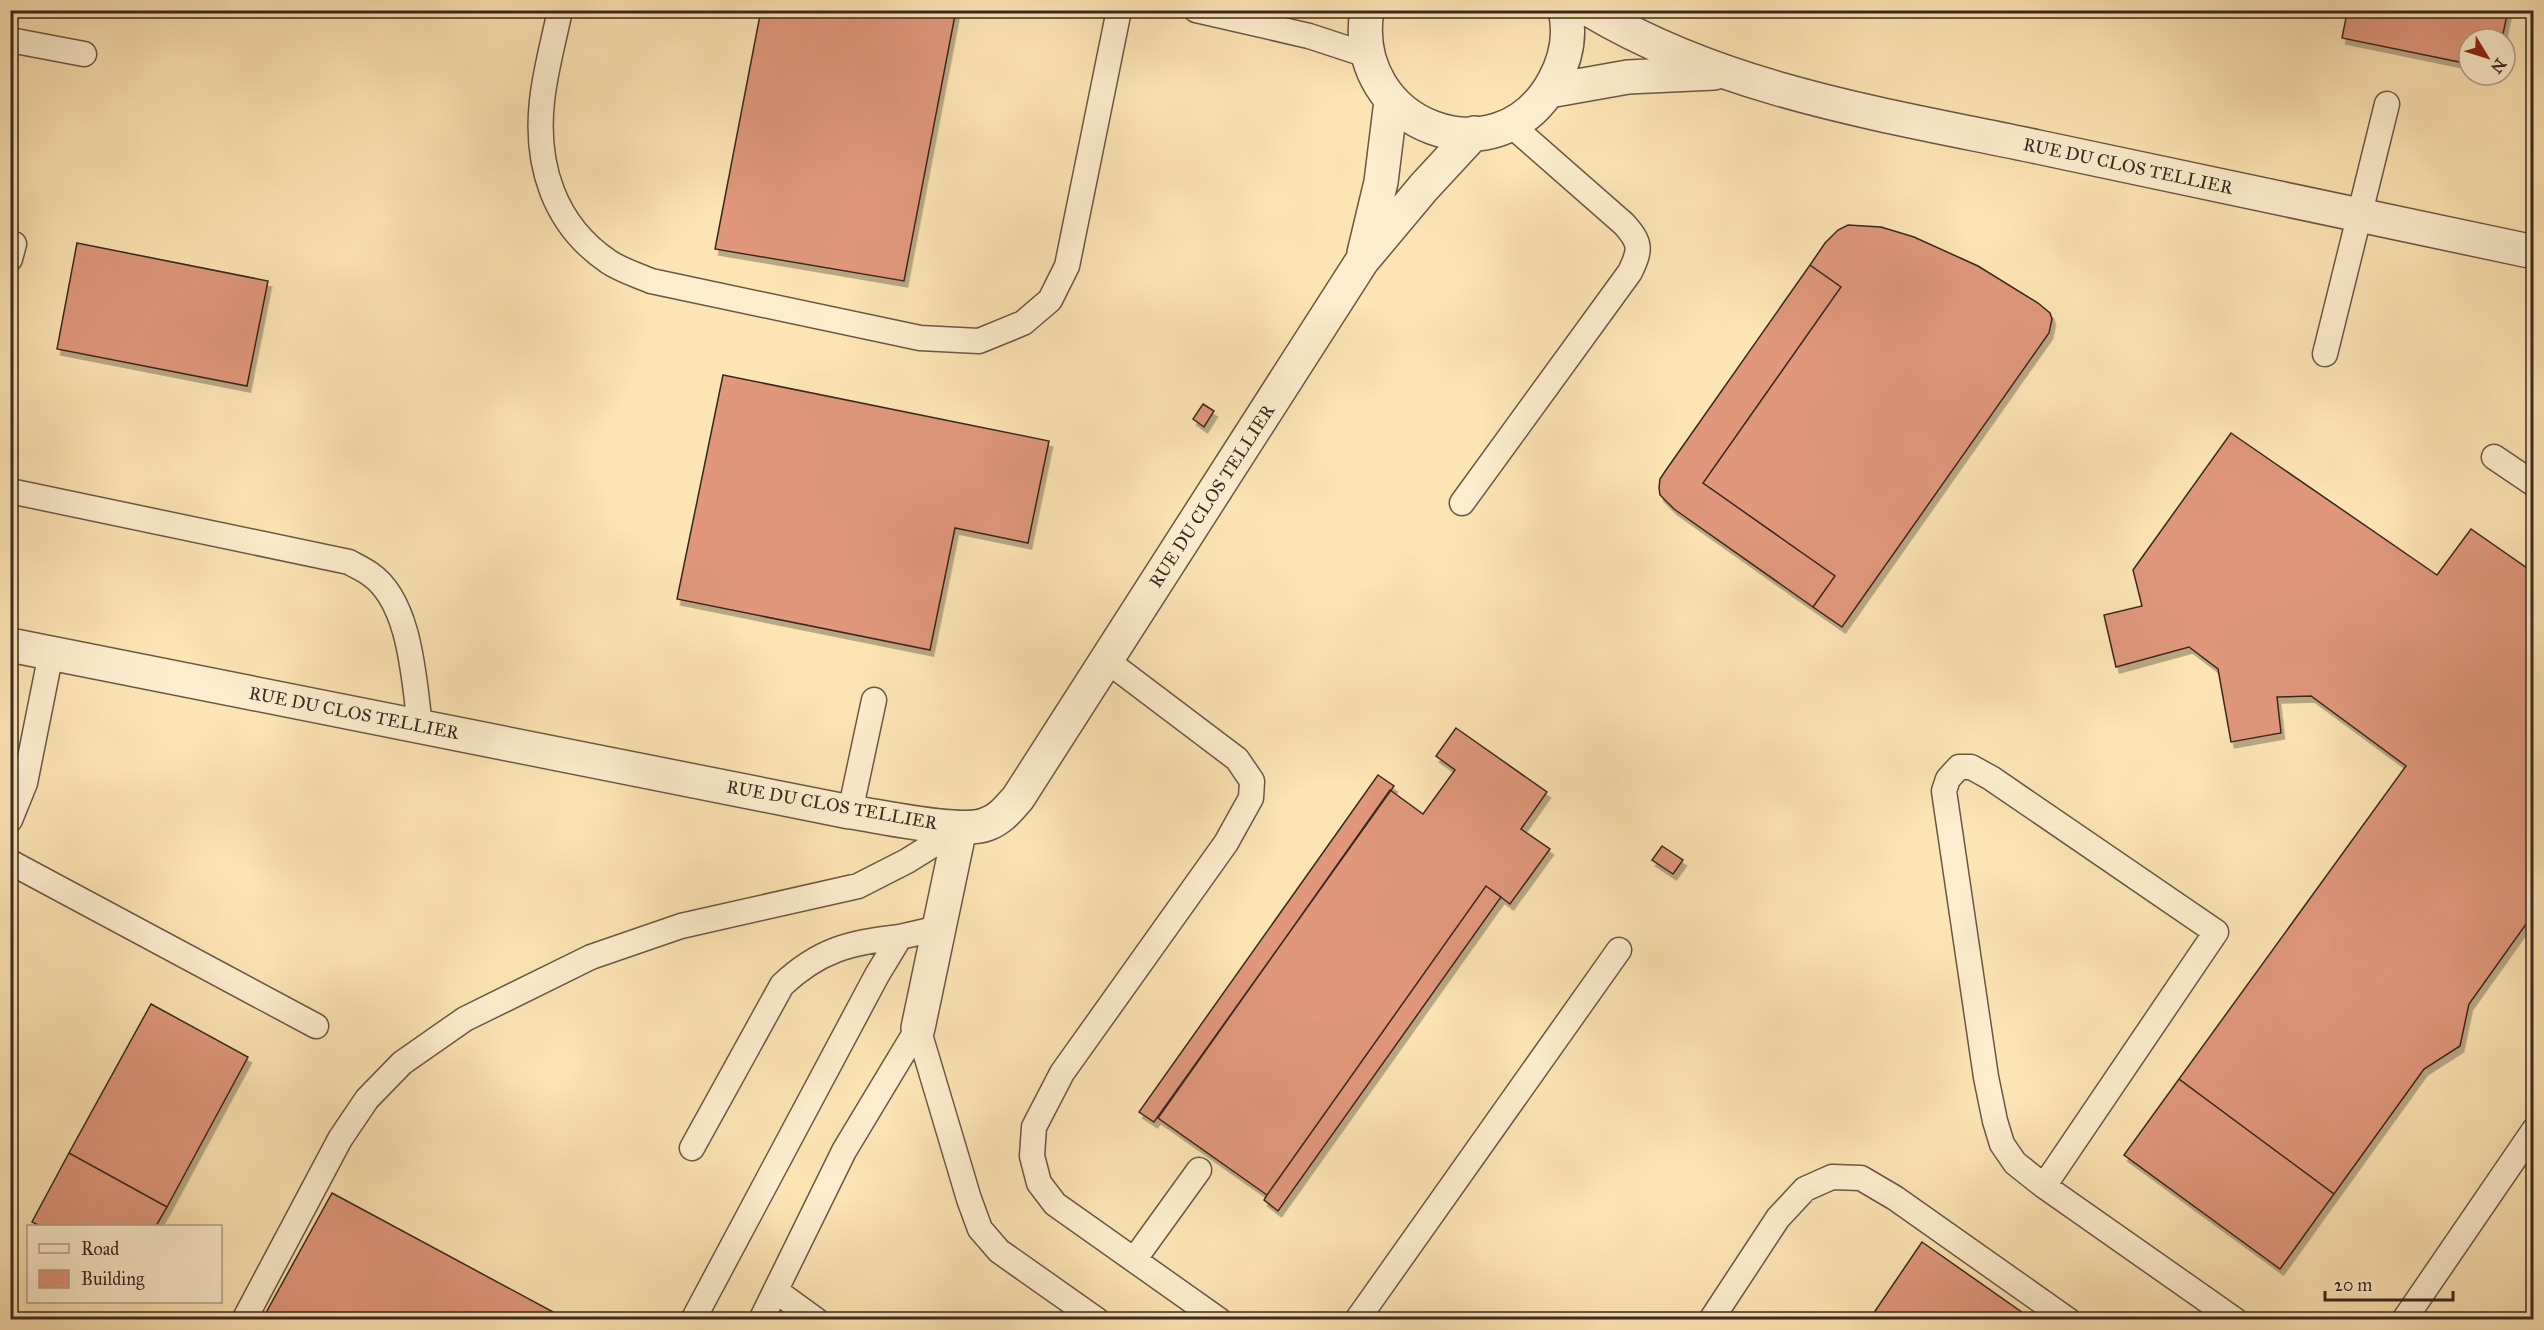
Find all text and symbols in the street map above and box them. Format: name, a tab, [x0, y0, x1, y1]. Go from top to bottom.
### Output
north arrow	[2457, 27, 2517, 87]
text: N	[2487, 55, 2510, 77]
street label: RUE DU CLOS TELLIER	[2021, 133, 2236, 199]
street label: RUE DU CLOS TELLIER	[1145, 399, 1280, 592]
street label: RUE DU CLOS TELLIER	[247, 682, 462, 744]
street label: RUE DU CLOS TELLIER	[725, 776, 940, 835]
legend	[27, 1225, 222, 1303]
text: Road	[81, 1238, 119, 1260]
scale bar	[2325, 1264, 2452, 1302]
text: Building	[81, 1268, 145, 1291]
text: 20 m	[2334, 1274, 2372, 1296]

